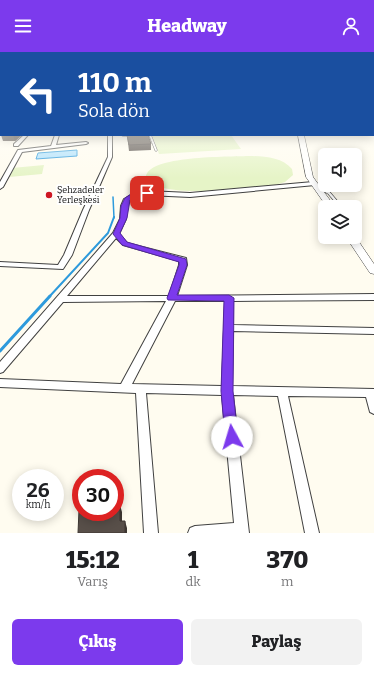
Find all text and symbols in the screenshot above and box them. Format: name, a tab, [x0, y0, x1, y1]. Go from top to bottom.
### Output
icon: menu	[12, 15, 34, 37]
text: Headway	[147, 15, 227, 37]
icon: person	[340, 15, 362, 37]
text: 110 m	[78, 66, 152, 99]
icon: left	[12, 68, 64, 120]
text: Sola dön	[78, 100, 150, 122]
map controls	[318, 148, 362, 244]
button: sound	[318, 148, 362, 192]
pin	[130, 176, 164, 210]
icon: arrive	[136, 182, 158, 204]
place label: Şehzadeler Yerleşkesi	[57, 185, 104, 205]
marker: Şehzadeler Yerleşkesi	[44, 190, 54, 200]
button: layers	[318, 200, 362, 244]
position arrow	[211, 416, 253, 458]
speed limit sign: 30	[72, 469, 124, 521]
text: 26	[26, 478, 50, 502]
text: km/h	[26, 499, 50, 511]
text: 15:12	[66, 546, 120, 574]
text: 1	[188, 546, 198, 574]
text: 370	[266, 546, 308, 574]
text: Varış	[77, 574, 108, 589]
text: dk	[186, 574, 201, 589]
text: m	[281, 574, 294, 589]
button: Çıkış	[12, 619, 183, 665]
button: Paylaş	[191, 619, 362, 665]

